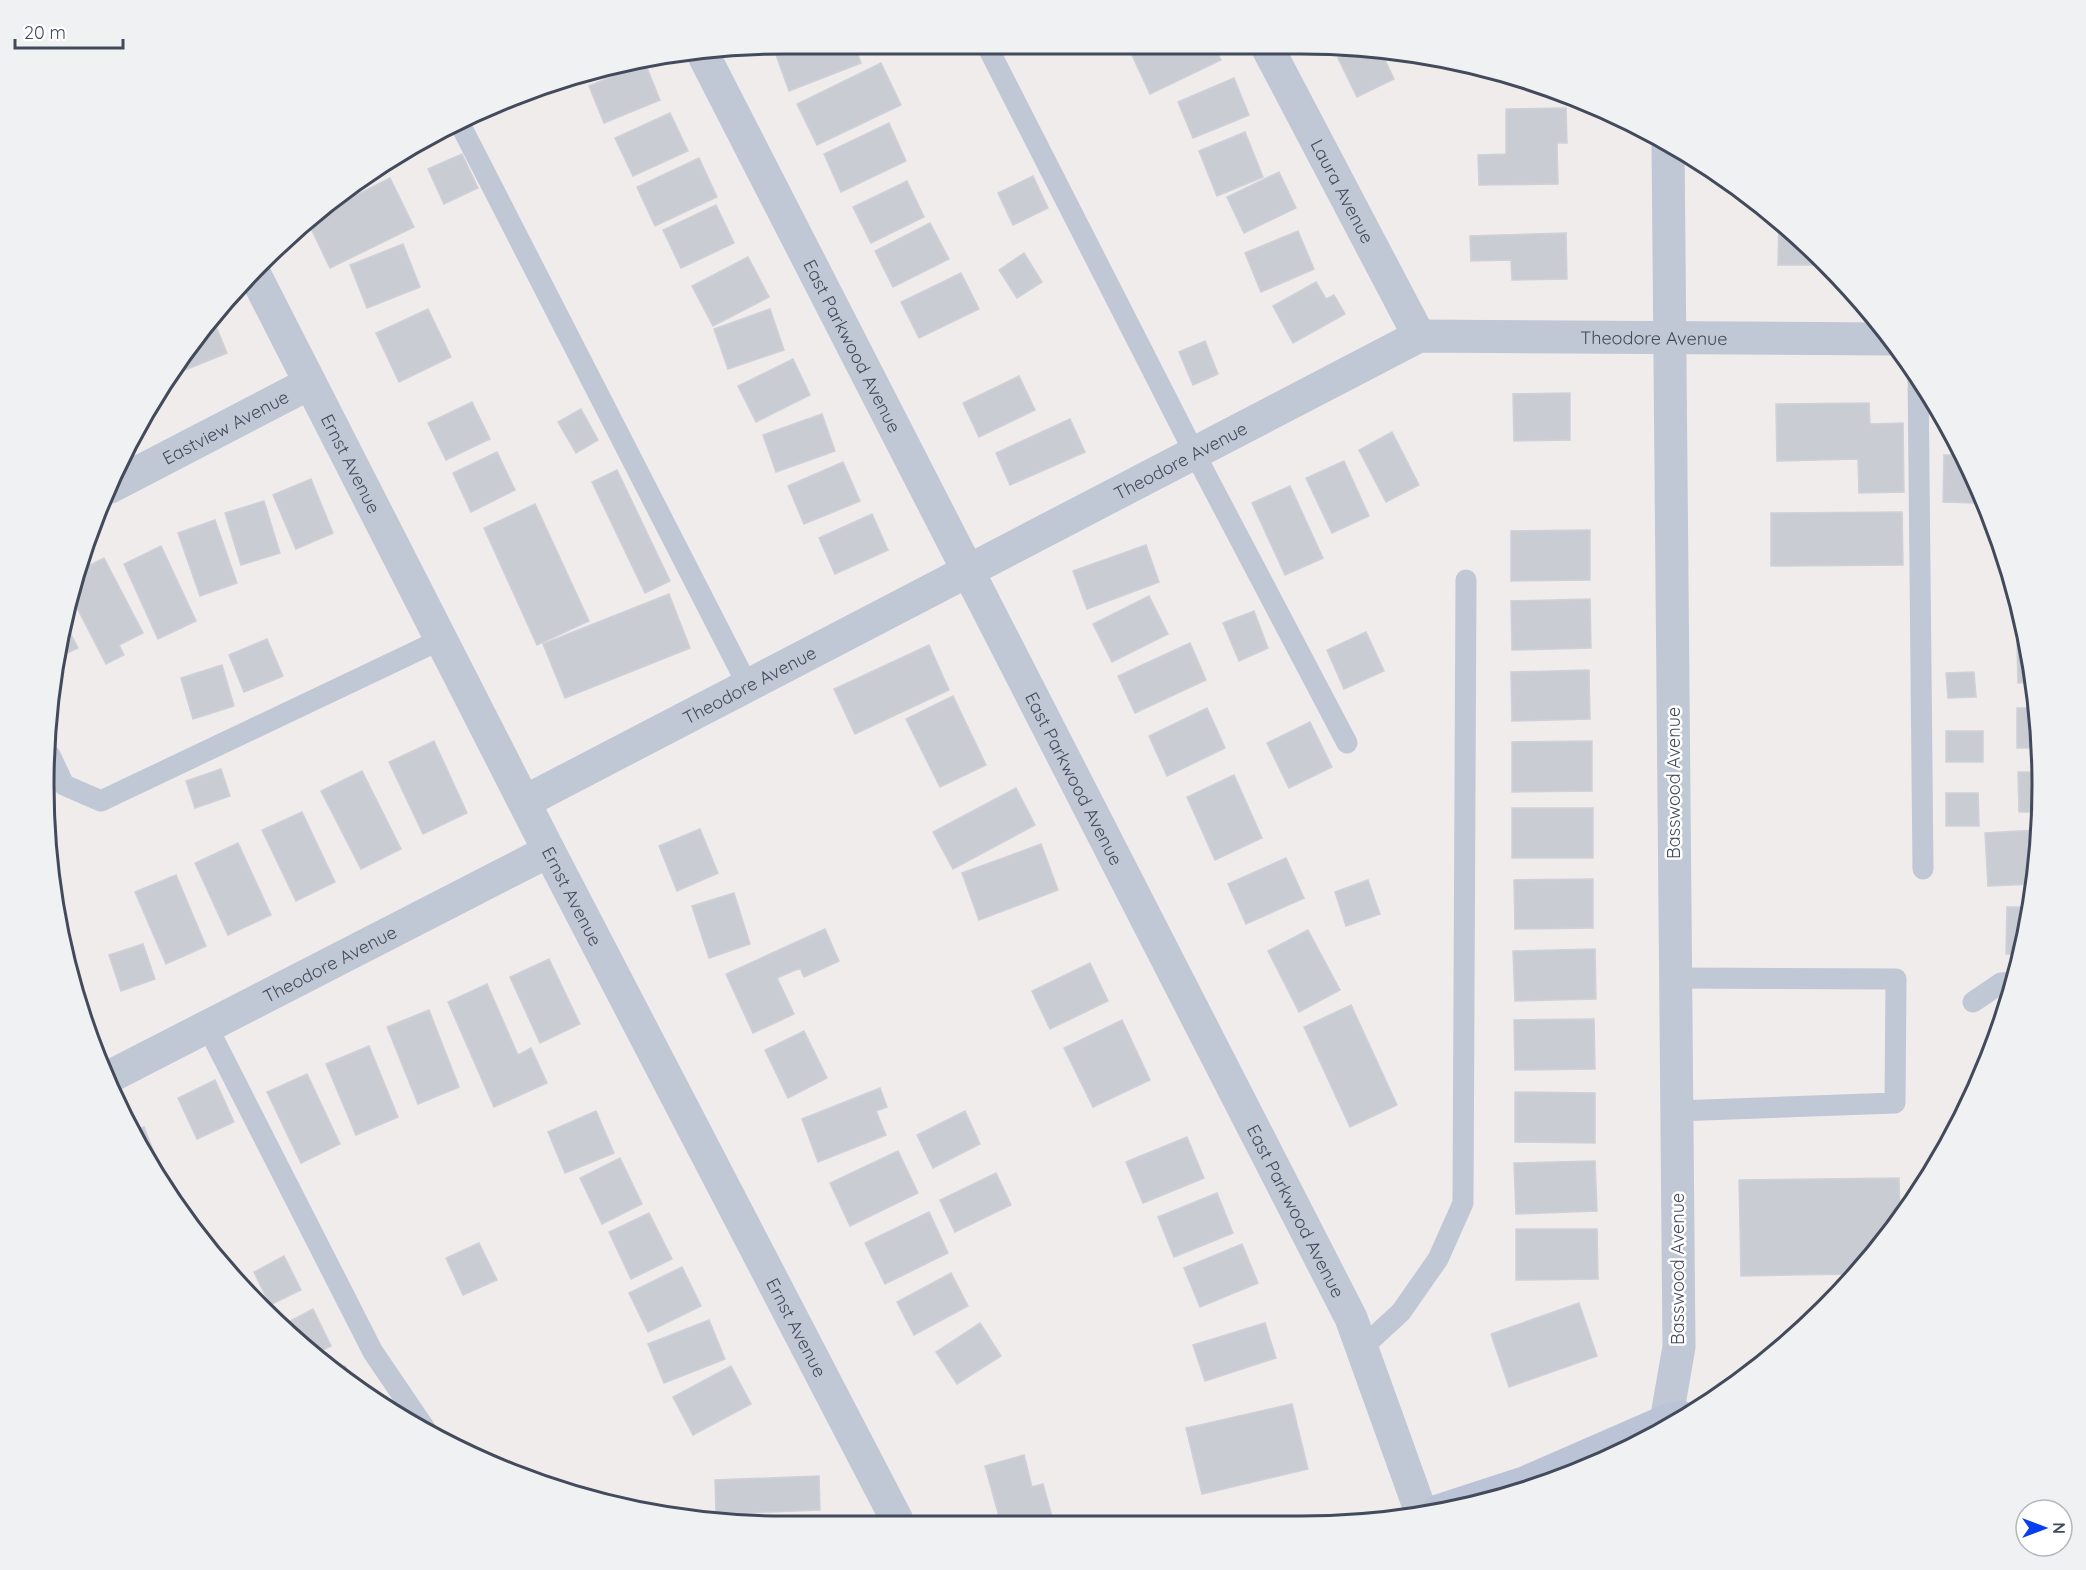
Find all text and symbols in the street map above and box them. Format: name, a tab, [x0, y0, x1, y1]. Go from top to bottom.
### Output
scale bar	[15, 12, 123, 50]
text: 20 m	[24, 21, 66, 44]
street label: Laura Avenue	[1306, 135, 1380, 247]
street label: East Parkwood Avenue	[799, 255, 907, 436]
street label: Theodore Avenue	[1580, 326, 1728, 349]
street label: Eastview Avenue	[158, 385, 292, 469]
street label: Ernst Avenue	[316, 410, 386, 517]
street label: Theodore Avenue	[1110, 416, 1251, 504]
street label: Theodore Avenue	[679, 641, 820, 729]
street label: East Parkwood Avenue	[1020, 688, 1128, 869]
street label: Basswood Avenue	[1662, 707, 1685, 859]
street label: Ernst Avenue	[537, 843, 608, 950]
street label: Theodore Avenue	[259, 920, 400, 1008]
street label: East Parkwood Avenue	[1242, 1120, 1350, 1301]
street label: Basswood Avenue	[1666, 1193, 1689, 1345]
street label: Ernst Avenue	[761, 1274, 832, 1381]
north arrow	[2014, 1498, 2074, 1558]
text: N	[2049, 1522, 2069, 1534]

